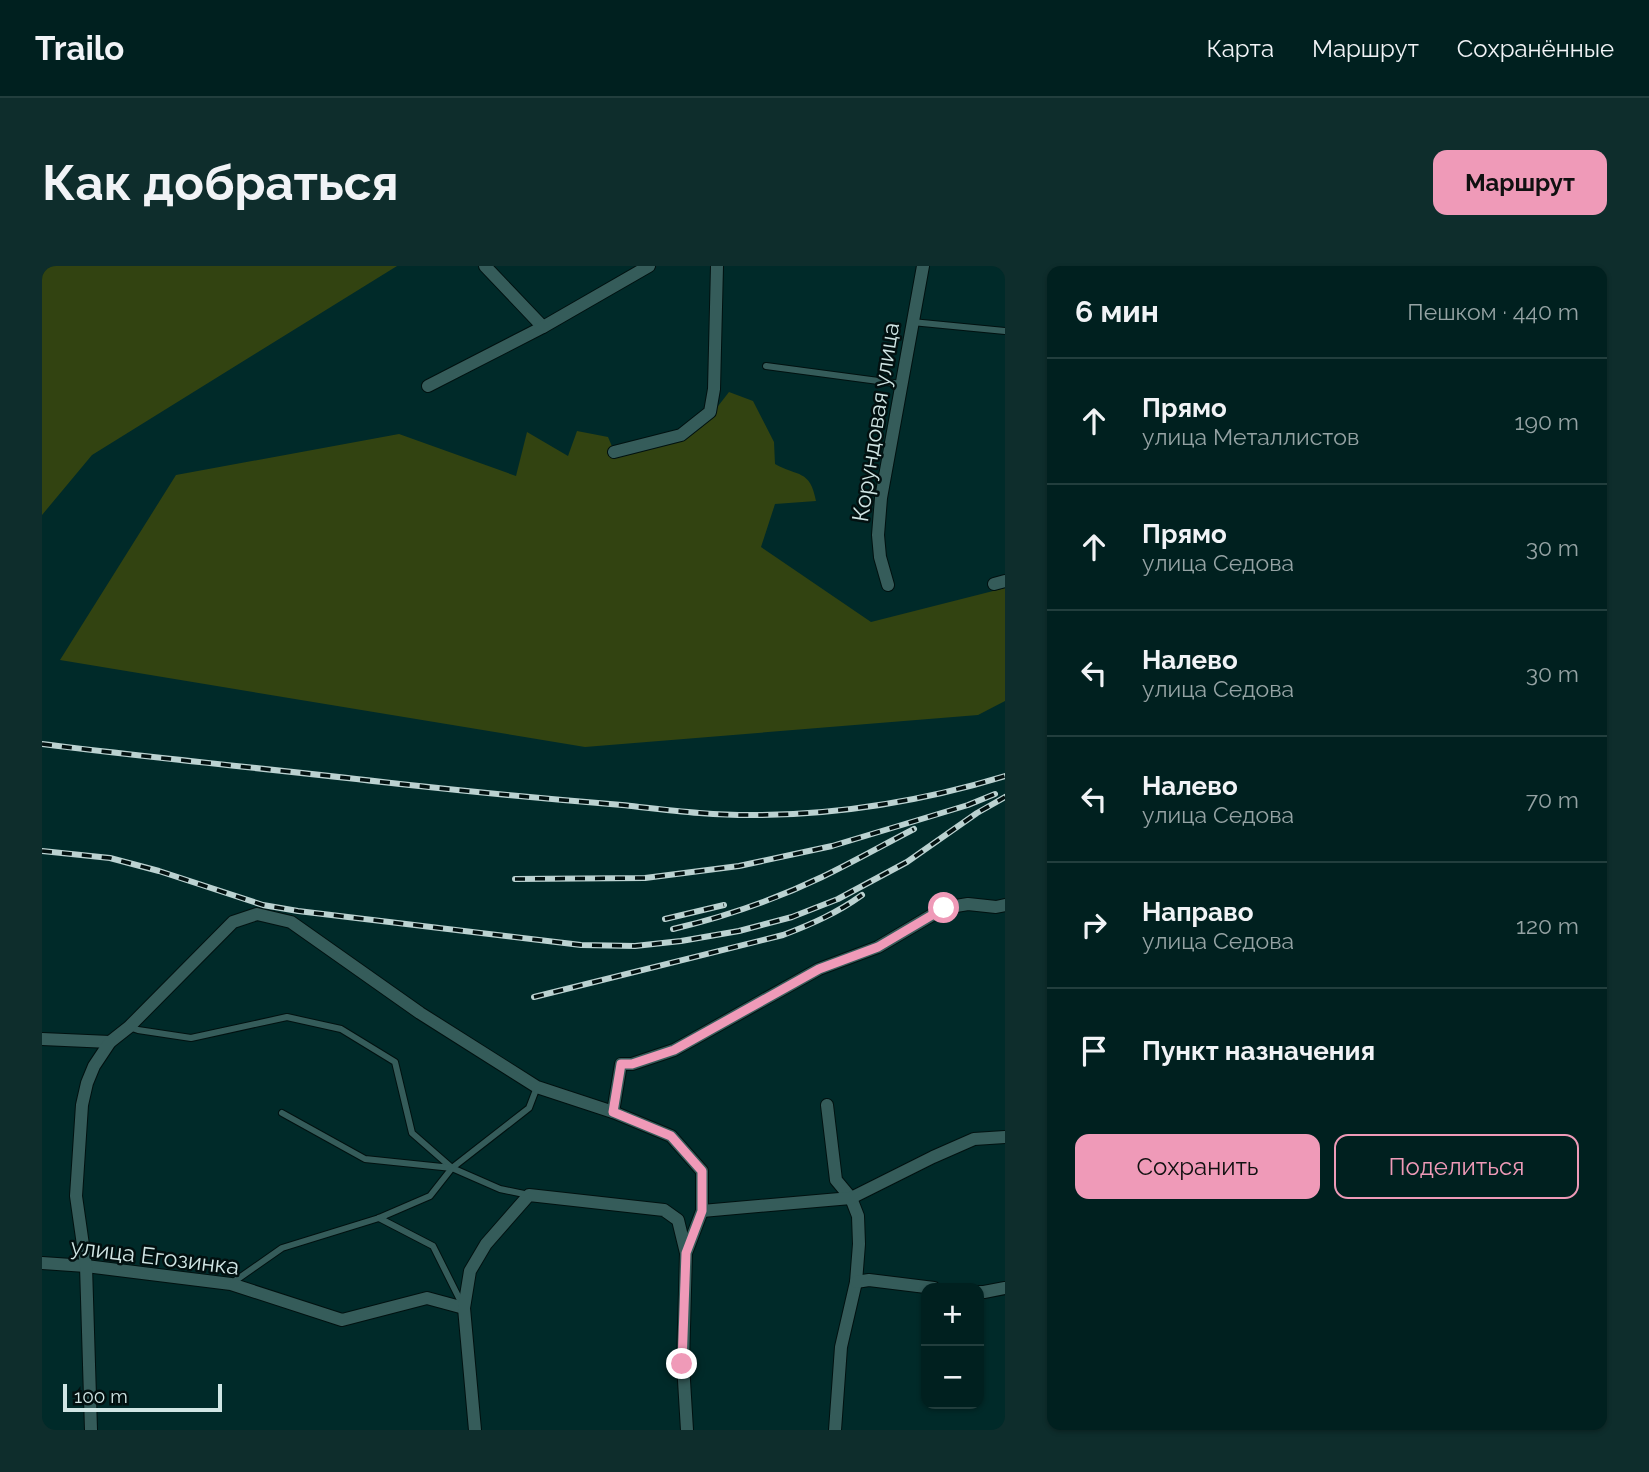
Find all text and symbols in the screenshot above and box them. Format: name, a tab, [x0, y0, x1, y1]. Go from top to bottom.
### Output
text: Trailo	[35, 29, 124, 68]
text: Карта	[1206, 34, 1274, 63]
text: Маршрут	[1312, 34, 1419, 63]
text: Сохранённые	[1457, 34, 1614, 63]
button: Маршрут	[1433, 150, 1607, 215]
text: Как добраться	[42, 154, 399, 211]
text: 6 мин	[1075, 294, 1159, 329]
text: Пешком · 440 m	[1407, 298, 1579, 325]
street label: Корундовая улица	[846, 320, 904, 524]
text: Прямо	[1142, 393, 1227, 423]
icon: ahead	[1075, 402, 1113, 440]
text: 190 m	[1515, 408, 1579, 435]
text: улица Металлистов	[1142, 423, 1359, 450]
text: Прямо	[1142, 519, 1227, 549]
icon: ahead	[1075, 528, 1113, 566]
text: 30 m	[1526, 534, 1579, 561]
text: улица Седова	[1142, 549, 1294, 576]
text: Налево	[1142, 645, 1238, 675]
icon: left	[1075, 654, 1113, 692]
text: 30 m	[1526, 660, 1579, 687]
text: улица Седова	[1142, 675, 1294, 702]
text: Налево	[1142, 771, 1238, 801]
icon: left	[1075, 780, 1113, 818]
text: 70 m	[1526, 786, 1579, 813]
text: улица Седова	[1142, 801, 1294, 828]
route start	[928, 892, 959, 923]
text: Направо	[1142, 897, 1253, 927]
icon: right	[1075, 906, 1113, 944]
text: 120 m	[1516, 912, 1579, 939]
text: улица Седова	[1142, 927, 1294, 954]
icon: arrive	[1075, 1032, 1113, 1070]
text: Пункт назначения	[1142, 1036, 1375, 1066]
button: Сохранить	[1075, 1134, 1320, 1199]
button: Поделиться	[1334, 1134, 1579, 1199]
street label: улица Егозинка	[69, 1232, 241, 1280]
map controls	[921, 1283, 984, 1409]
button: +	[921, 1283, 984, 1346]
button: −	[921, 1346, 984, 1409]
route end	[666, 1348, 697, 1379]
scale bar	[63, 1381, 222, 1413]
text: 100 m	[74, 1385, 128, 1407]

